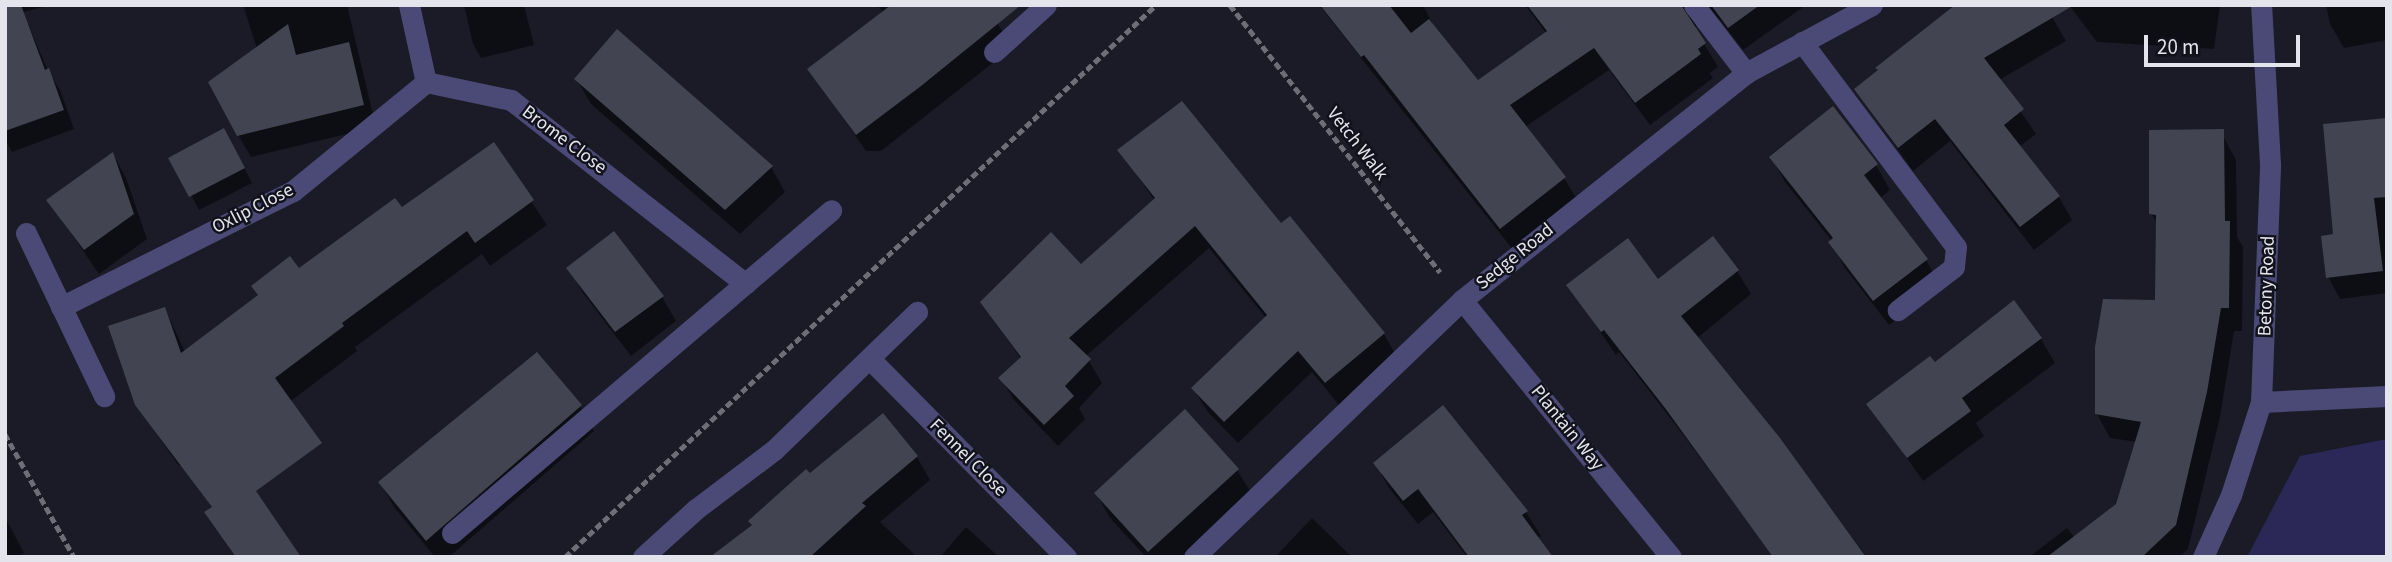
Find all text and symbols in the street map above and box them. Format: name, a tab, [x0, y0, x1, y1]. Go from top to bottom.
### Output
scale bar	[2147, 21, 2303, 65]
text: 20 m	[2157, 32, 2199, 62]
street label: Brome Close	[517, 101, 611, 179]
street label: Vetch Walk	[1321, 103, 1393, 185]
street label: Oxlip Close	[209, 179, 297, 239]
street label: Sedge Road	[1472, 219, 1558, 295]
street label: Betony Road	[2254, 235, 2280, 337]
street label: Plantain Way	[1526, 381, 1608, 475]
street label: Fennel Close	[924, 414, 1012, 502]

